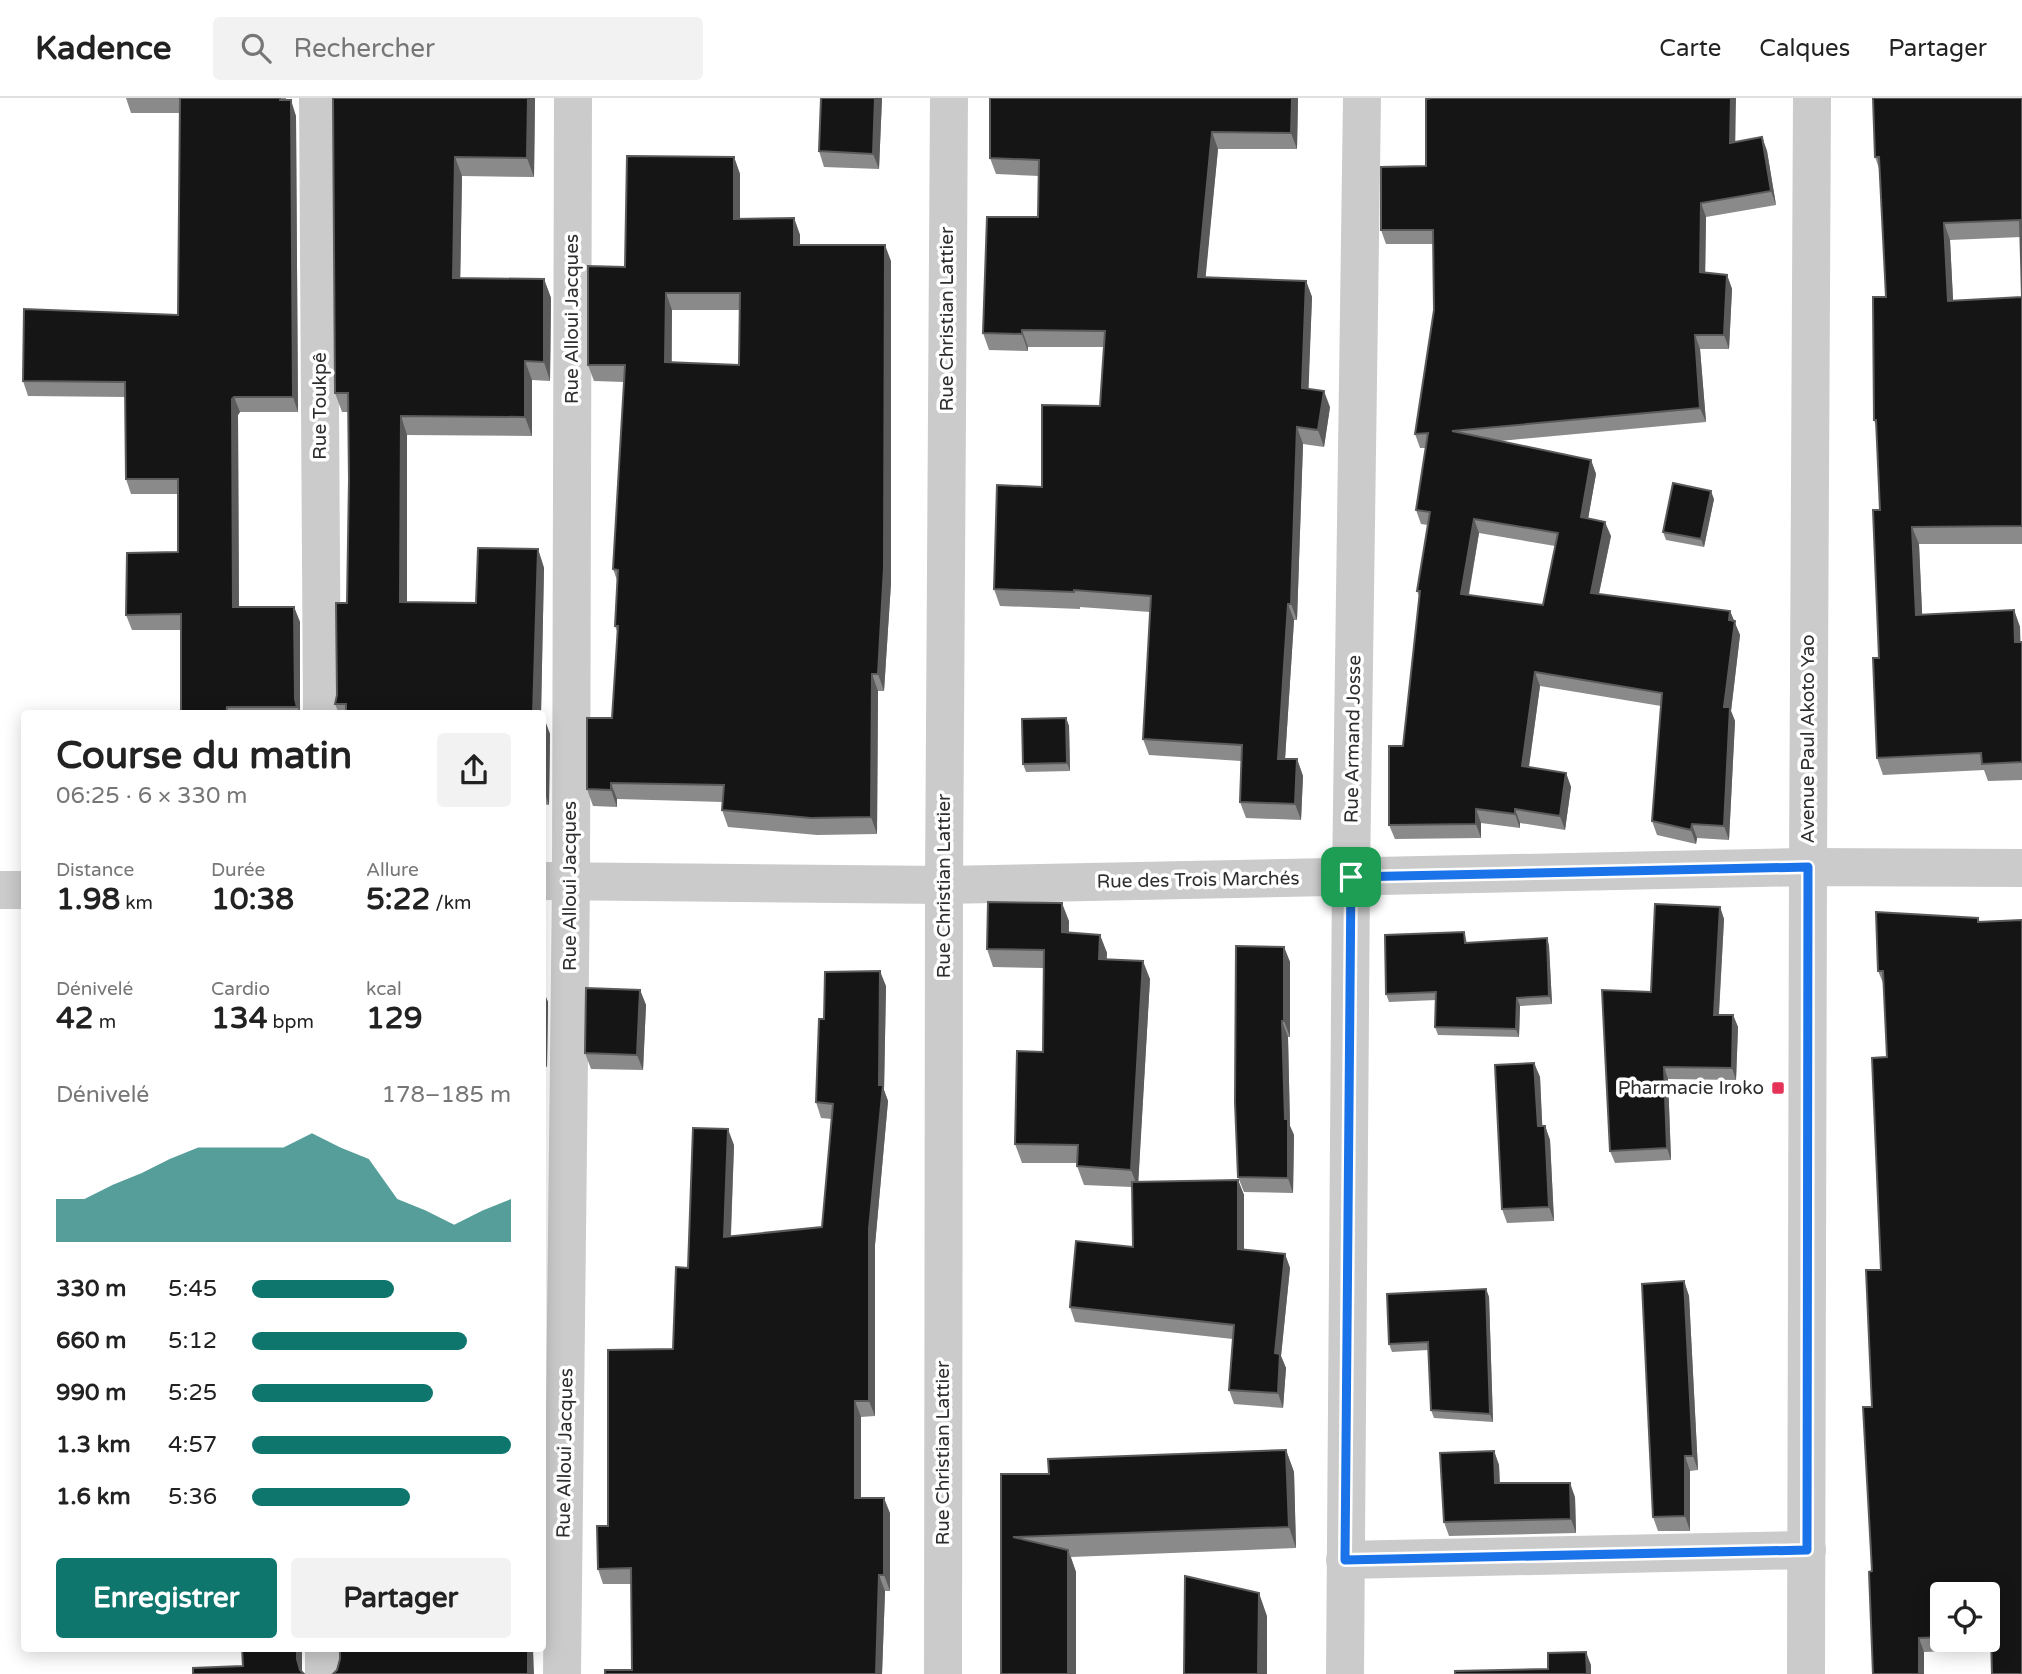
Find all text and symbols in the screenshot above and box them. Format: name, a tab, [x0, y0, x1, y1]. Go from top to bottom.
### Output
search box	[213, 17, 703, 80]
text: Kadence	[35, 29, 171, 68]
icon: search	[237, 29, 275, 67]
text: Rechercher	[293, 33, 435, 64]
text: Carte	[1659, 34, 1721, 63]
text: Calques	[1759, 34, 1850, 63]
text: Partager	[1888, 34, 1987, 63]
street label: Rue Christian Lattier	[936, 226, 958, 411]
street label: Rue Alloui Jacques	[561, 234, 583, 404]
street label: Rue Toukpê	[309, 352, 331, 460]
street label: Avenue Paul Akoto Yao	[1797, 634, 1819, 844]
street label: Rue Armand Josse	[1341, 655, 1365, 823]
text: Course du matin	[56, 733, 352, 779]
button: share	[437, 733, 511, 807]
text: 06:25 · 6 × 330 m	[56, 782, 247, 810]
street label: Rue Christian Lattier	[933, 793, 955, 978]
street label: Rue Alloui Jacques	[559, 801, 581, 971]
pin	[1321, 847, 1381, 907]
icon: arrive	[1332, 858, 1370, 896]
text: Distance	[56, 859, 134, 881]
text: Durée	[211, 859, 265, 881]
text: Allure	[366, 859, 419, 881]
street label: Rue des Trois Marchés	[1096, 867, 1300, 893]
text: 1.98	[56, 881, 120, 918]
text: 10:38	[211, 881, 294, 918]
text: 5:22	[366, 881, 430, 918]
text: km	[120, 892, 153, 914]
text: /km	[430, 892, 471, 914]
text: Dénivelé	[56, 978, 133, 1000]
text: Cardio	[211, 978, 270, 1000]
text: kcal	[366, 978, 402, 1000]
text: 42	[56, 1000, 94, 1037]
text: 134	[211, 1000, 268, 1037]
text: 129	[366, 1000, 423, 1037]
text: m	[94, 1011, 116, 1033]
text: bpm	[268, 1011, 314, 1033]
place label: Pharmacie Iroko	[1618, 1077, 1764, 1099]
marker: Pharmacie Iroko	[1770, 1080, 1786, 1096]
text: Dénivelé	[56, 1081, 149, 1109]
text: 178–185 m	[382, 1081, 511, 1109]
text: 330 m	[56, 1275, 126, 1303]
text: 5:45	[168, 1275, 217, 1303]
text: 660 m	[56, 1327, 126, 1355]
text: 5:12	[168, 1327, 217, 1355]
street label: Rue Christian Lattier	[932, 1360, 954, 1545]
street label: Rue Alloui Jacques	[553, 1368, 577, 1538]
text: 990 m	[56, 1379, 126, 1407]
text: 5:25	[168, 1379, 217, 1407]
text: 1.3 km	[56, 1431, 131, 1459]
text: 4:57	[168, 1431, 217, 1459]
text: 1.6 km	[56, 1483, 131, 1511]
text: 5:36	[168, 1483, 217, 1511]
button: Enregistrer	[56, 1558, 277, 1638]
button: Partager	[291, 1558, 511, 1638]
map controls	[1930, 1582, 2000, 1652]
button: locate	[1930, 1582, 2000, 1652]

